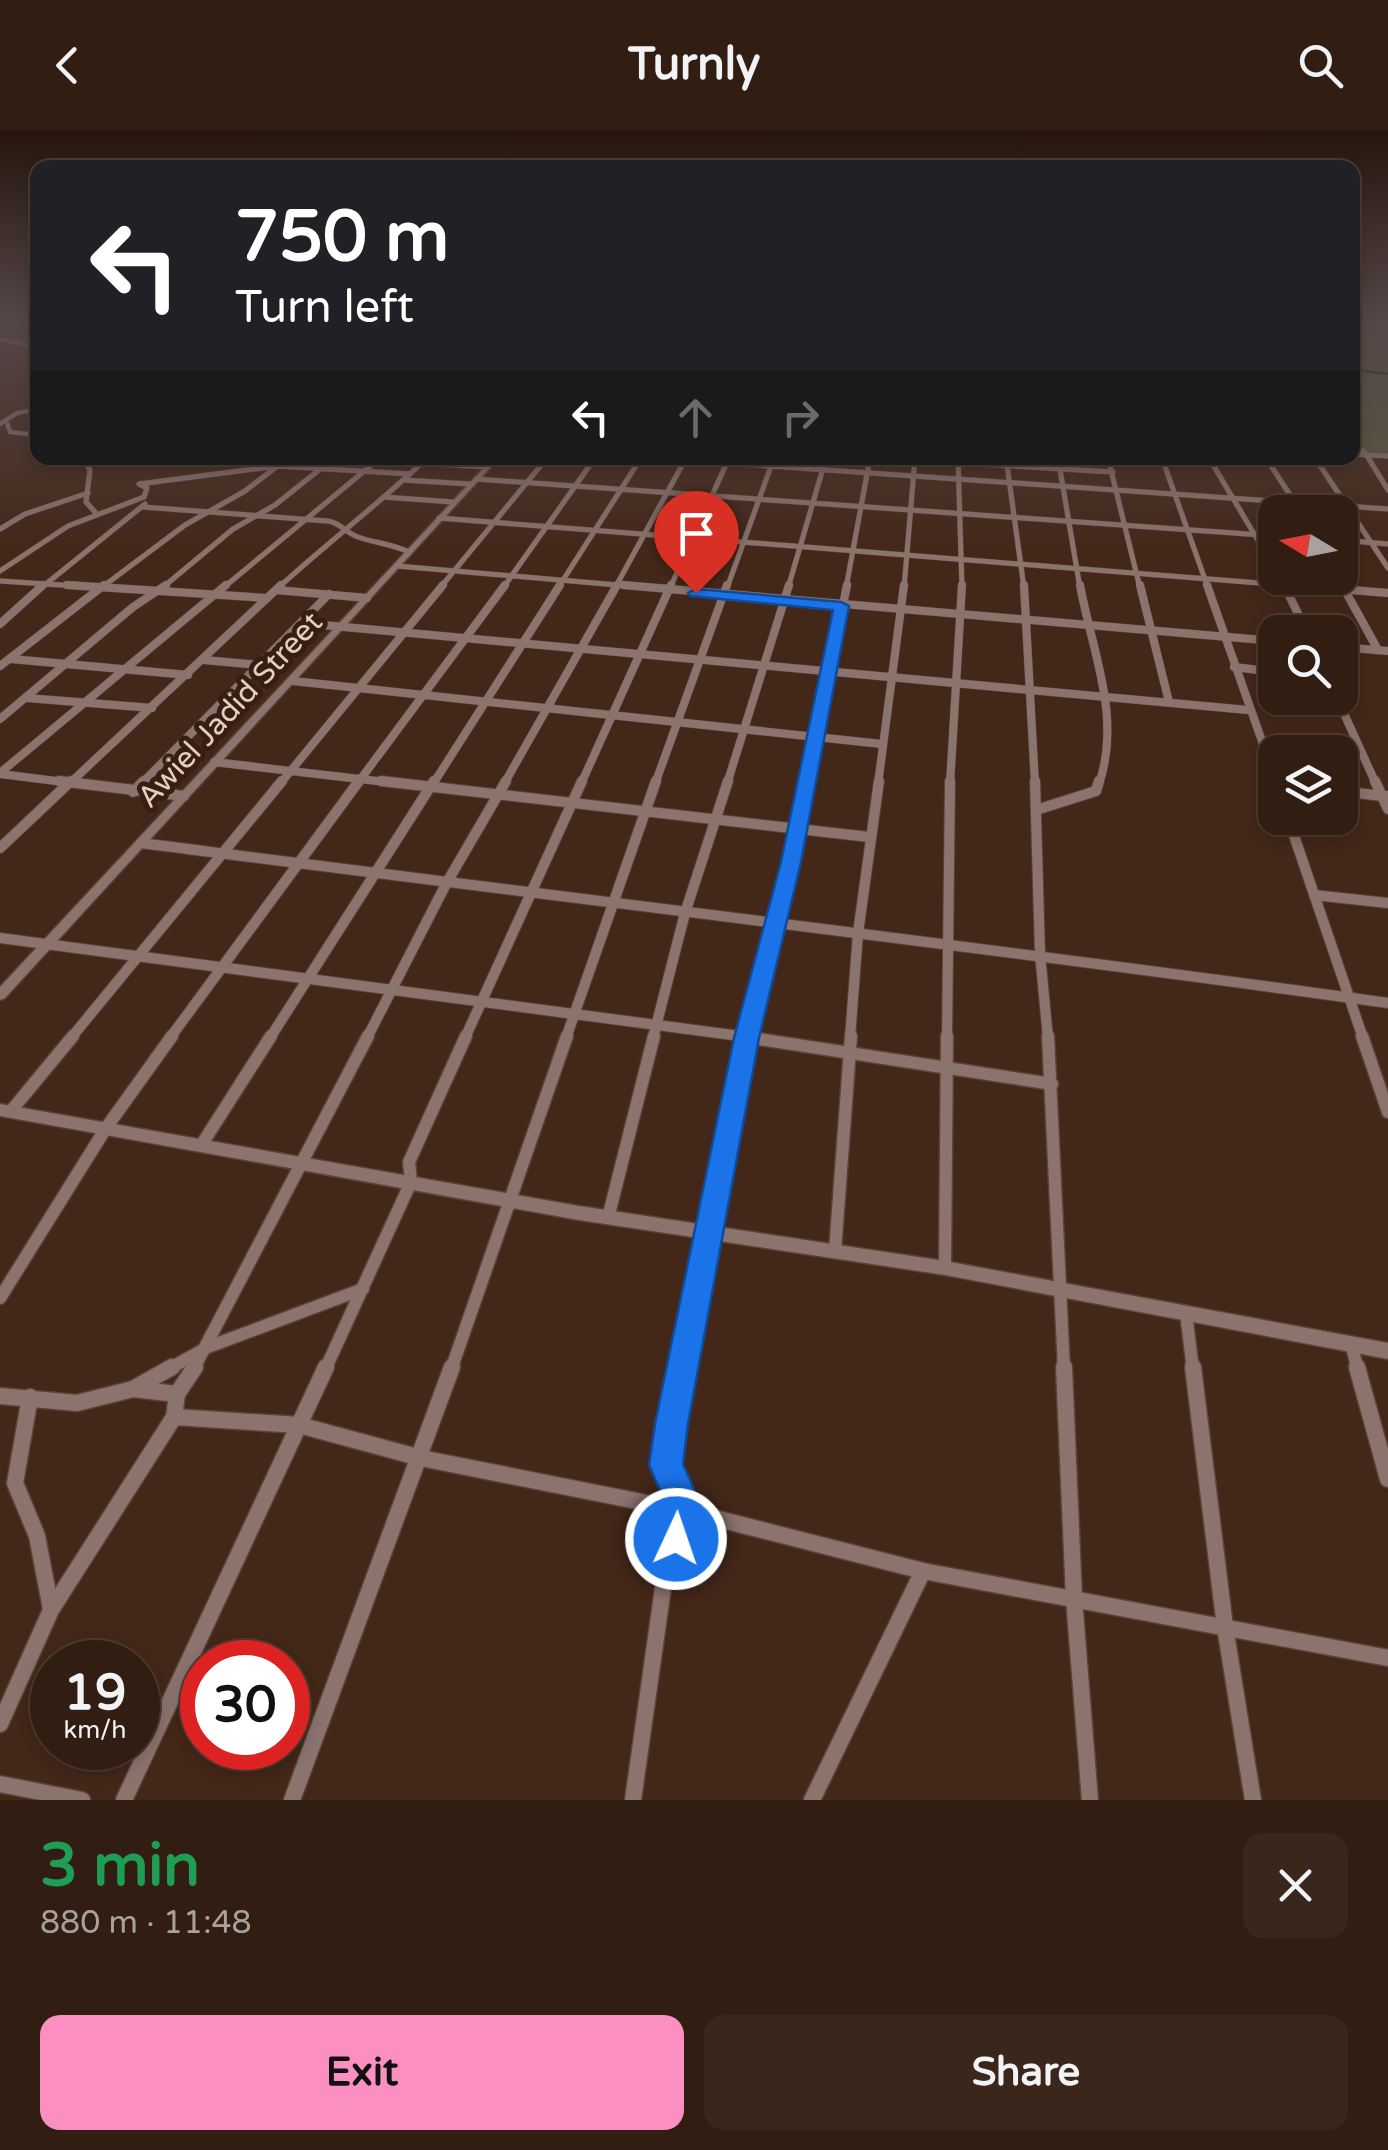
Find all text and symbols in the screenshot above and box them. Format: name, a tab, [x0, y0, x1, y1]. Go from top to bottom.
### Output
icon: back	[40, 38, 95, 93]
text: Turnly	[628, 38, 760, 92]
icon: search	[1293, 38, 1348, 93]
text: 750 m	[235, 196, 449, 280]
icon: left	[70, 200, 200, 330]
text: Turn left	[235, 281, 414, 335]
icon: left	[563, 390, 618, 445]
icon: ahead	[668, 390, 723, 445]
icon: right	[773, 390, 828, 445]
pin	[654, 491, 739, 594]
north arrow	[1258, 495, 1358, 595]
map controls	[1258, 495, 1358, 835]
icon: arrive	[669, 506, 724, 561]
street label: Awiel Jadid Street	[130, 604, 330, 816]
button: search	[1258, 615, 1358, 715]
button: layers	[1258, 735, 1358, 835]
position arrow	[624, 1487, 728, 1591]
speed limit sign: 30	[180, 1640, 310, 1770]
text: 19	[64, 1663, 126, 1723]
text: km/h	[64, 1715, 126, 1745]
text: 3 min	[40, 1830, 200, 1902]
button: close	[1243, 1833, 1348, 1938]
text: 880 m · 11:48	[40, 1904, 252, 1942]
button: Exit	[40, 2015, 684, 2130]
button: Share	[704, 2015, 1348, 2130]

